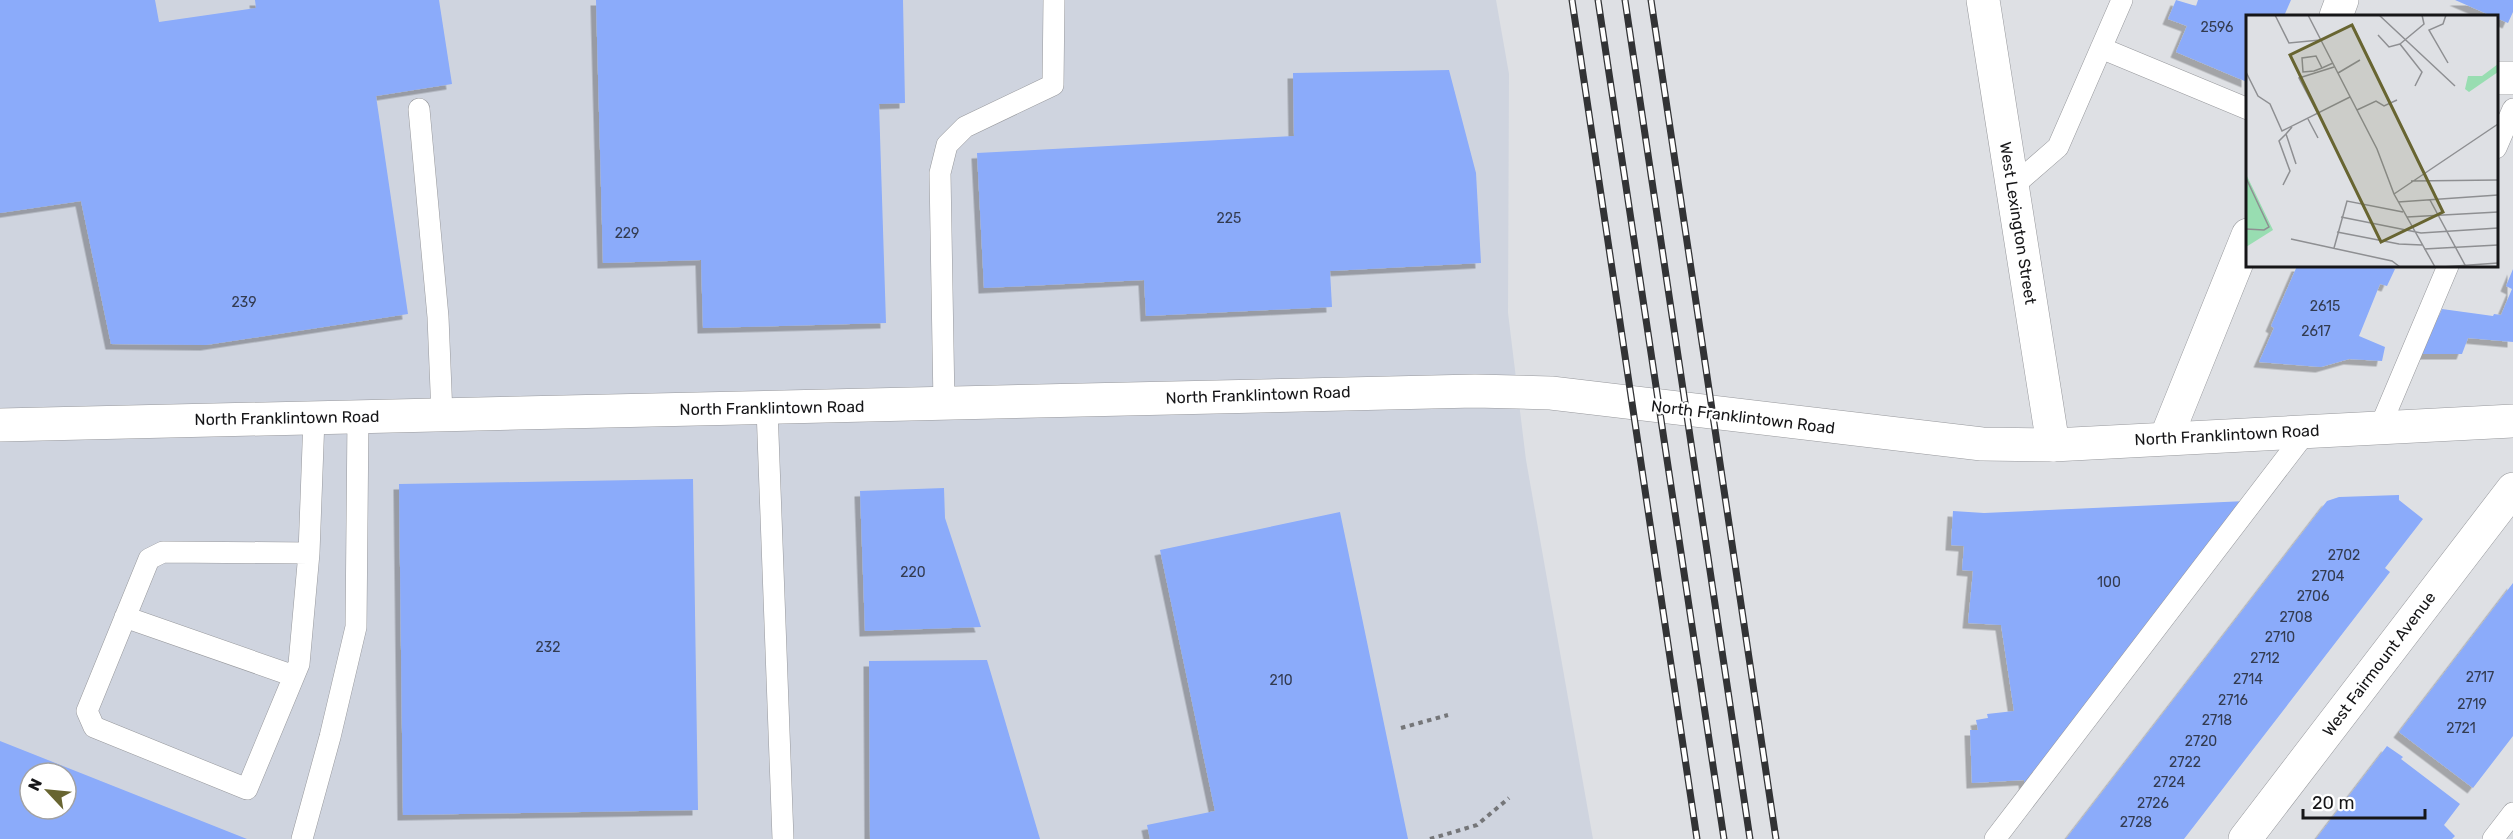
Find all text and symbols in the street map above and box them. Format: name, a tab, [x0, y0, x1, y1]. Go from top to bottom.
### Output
inset map	[2246, 15, 2498, 267]
house number: 2596	[2200, 19, 2234, 36]
street label: West Lexington Street	[1996, 140, 2040, 306]
house number: 225	[1217, 210, 1241, 227]
house number: 229	[615, 225, 639, 242]
house number: 239	[232, 294, 256, 311]
house number: 2615	[2310, 298, 2340, 315]
house number: 2617	[2301, 323, 2331, 340]
street label: North Franklintown Road	[1165, 382, 1351, 408]
street label: North Franklintown Road	[1650, 396, 1836, 438]
street label: North Franklintown Road	[679, 397, 865, 419]
street label: North Franklintown Road	[194, 407, 380, 429]
street label: North Franklintown Road	[2134, 421, 2320, 449]
house number: 2702	[2328, 547, 2360, 564]
house number: 220	[900, 564, 926, 581]
house number: 2704	[2312, 568, 2345, 585]
house number: 100	[2097, 574, 2121, 591]
house number: 2706	[2297, 588, 2329, 605]
street label: West Fairmount Avenue	[2318, 588, 2440, 740]
house number: 2708	[2279, 609, 2313, 626]
house number: 2710	[2265, 629, 2295, 646]
house number: 232	[536, 639, 560, 656]
house number: 2712	[2250, 650, 2280, 667]
house number: 2717	[2466, 669, 2494, 686]
house number: 2714	[2233, 671, 2263, 688]
house number: 210	[1269, 672, 1293, 689]
house number: 2716	[2218, 692, 2248, 709]
house number: 2719	[2457, 696, 2487, 713]
house number: 2718	[2202, 712, 2232, 729]
house number: 2721	[2446, 720, 2476, 737]
house number: 2720	[2185, 733, 2217, 750]
house number: 2722	[2169, 754, 2201, 771]
north arrow	[18, 761, 78, 821]
house number: 2724	[2153, 774, 2185, 791]
text: N	[24, 775, 46, 794]
scale bar	[2303, 782, 2424, 820]
text: 20 m	[2312, 792, 2354, 814]
house number: 2726	[2137, 795, 2169, 812]
house number: 2728	[2120, 814, 2152, 831]

